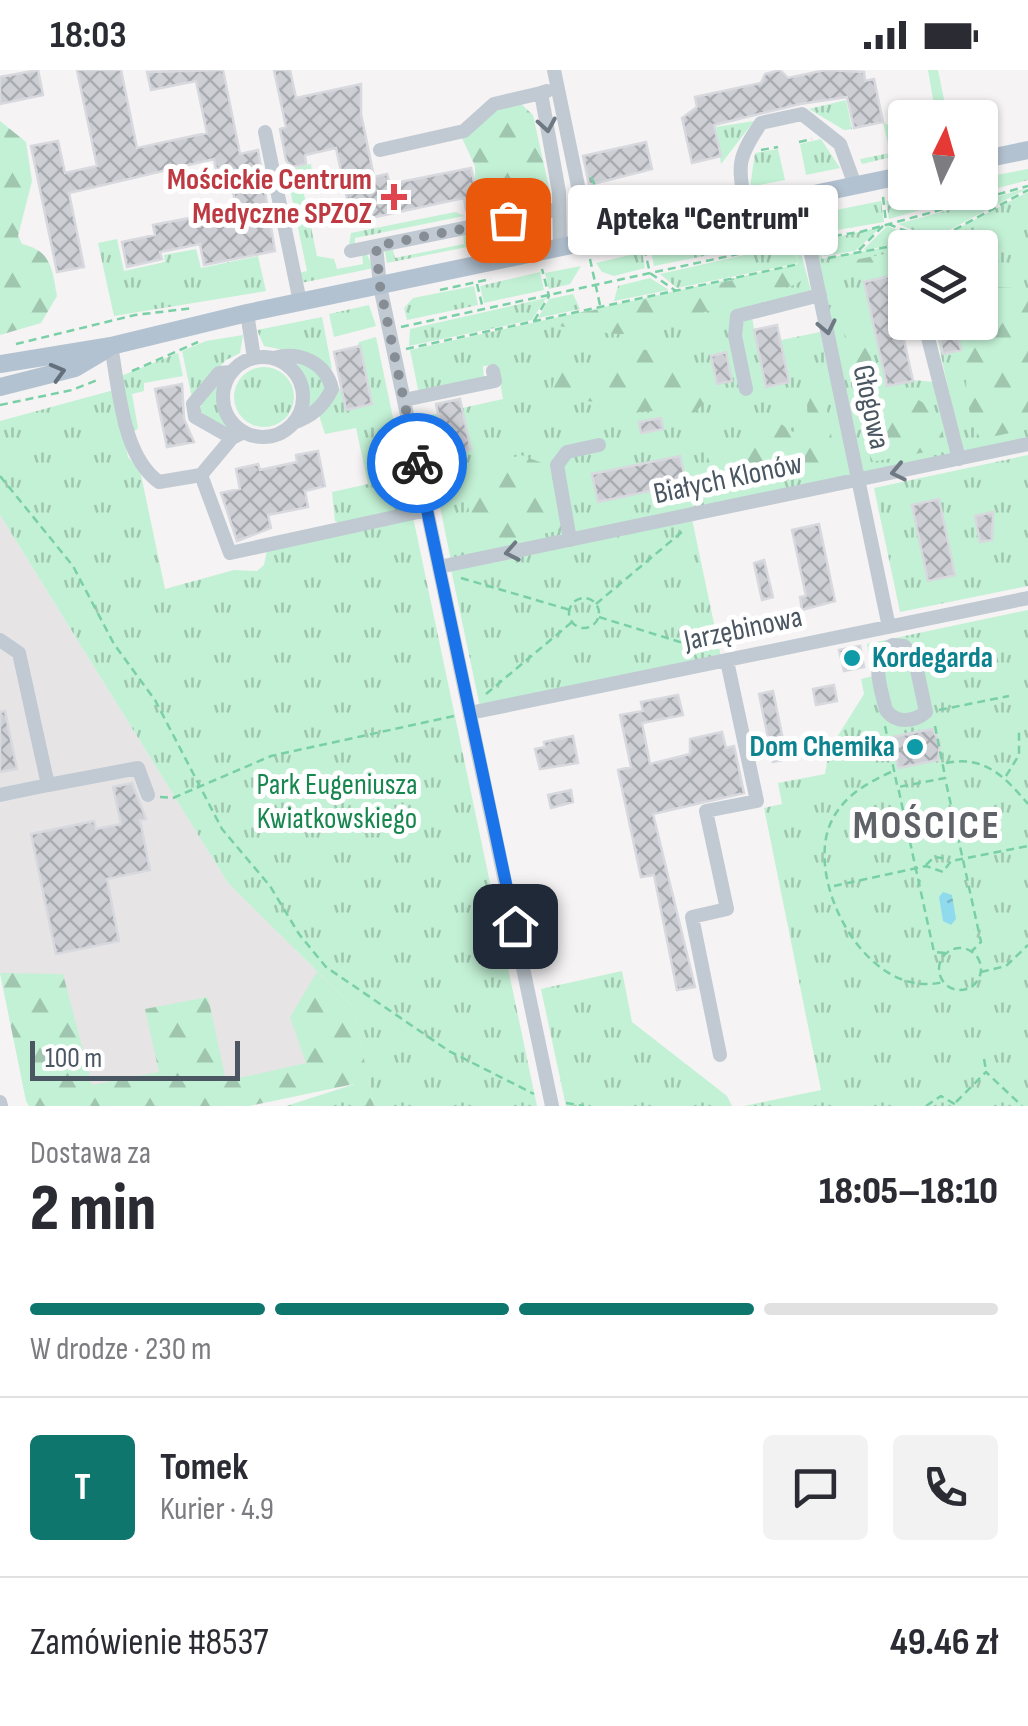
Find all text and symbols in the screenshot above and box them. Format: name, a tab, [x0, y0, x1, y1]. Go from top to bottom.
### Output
text: 18:03	[50, 13, 126, 58]
north arrow	[888, 100, 998, 210]
map controls	[888, 100, 998, 340]
one-way arrow	[536, 117, 557, 133]
place label: Mościckie Centrum Medyczne SPZOZ	[167, 162, 372, 232]
pin	[466, 178, 551, 263]
marker: Mościckie Centrum Medyczne SPZOZ	[381, 184, 407, 210]
callout: Apteka "Centrum"	[568, 185, 838, 255]
icon: bag	[481, 193, 536, 248]
text: Apteka "Centrum"	[597, 200, 809, 239]
button: layers	[888, 230, 998, 340]
one-way arrow	[815, 318, 836, 335]
street label: Głogowa	[845, 362, 897, 452]
one-way arrow	[49, 363, 66, 384]
courier	[367, 413, 467, 513]
icon: bike	[390, 436, 445, 491]
street label: Białych Klonów	[650, 446, 806, 512]
one-way arrow	[890, 460, 907, 481]
one-way arrow	[504, 540, 521, 561]
street label: Jarzębinowa	[680, 599, 805, 659]
place label: Kordegarda	[872, 640, 993, 676]
marker: Kordegarda	[841, 647, 863, 669]
place label: Dom Chemika	[749, 729, 895, 765]
marker: Dom Chemika	[904, 736, 926, 758]
park label: Park Eugeniusza Kwiatkowskiego	[256, 767, 418, 837]
district label: MOŚCICE	[853, 802, 1001, 850]
pin	[473, 884, 558, 969]
icon: home	[488, 899, 543, 954]
scale bar	[30, 1036, 240, 1080]
text: 100 m	[45, 1042, 102, 1075]
text: Dostawa za	[30, 1134, 151, 1173]
text: 18:05–18:10	[819, 1169, 998, 1214]
text: 2 min	[30, 1171, 156, 1249]
text: W drodze · 230 m	[30, 1330, 212, 1369]
button: chat	[763, 1435, 868, 1540]
button: phone	[893, 1435, 998, 1540]
text: Tomek	[160, 1445, 248, 1490]
text: T	[74, 1465, 91, 1510]
text: Kurier · 4.9	[160, 1490, 274, 1529]
text: Zamówienie #8537	[30, 1620, 269, 1665]
text: 49.46 zł	[890, 1620, 998, 1665]

